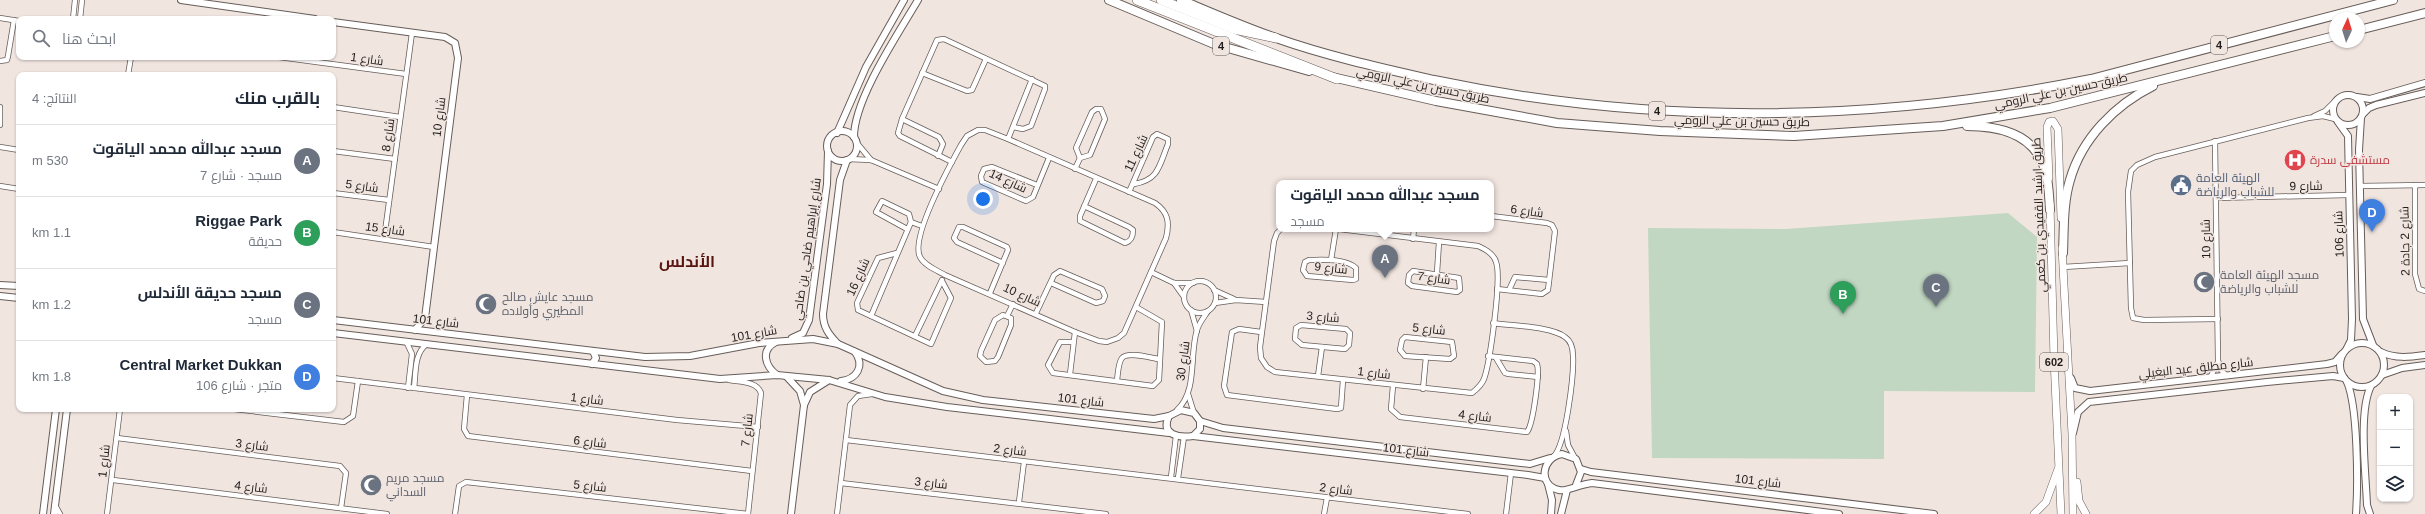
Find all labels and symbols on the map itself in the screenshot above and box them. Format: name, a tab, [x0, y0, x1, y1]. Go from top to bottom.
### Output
north arrow	[2329, 12, 2365, 48]
road number: 4	[2211, 36, 2227, 54]
road number: 4	[1213, 37, 1229, 55]
street label: شارع 1	[349, 50, 385, 69]
street label: طريق حسين بن علي الرومي	[1354, 64, 1491, 109]
street label: طريق حسين بن علي الرومي	[1993, 70, 2130, 115]
street label: شارع 10	[430, 96, 449, 138]
road number: 4	[1649, 102, 1665, 120]
street label: طريق حسين بن علي الرومي	[1674, 113, 1810, 132]
street label: شارع 8	[379, 117, 398, 153]
street label: شارع 11	[1121, 132, 1152, 174]
street label: طريق ارشيد القفيدي بن كعمي	[2029, 137, 2052, 293]
hospital icon: مستشفى سدرة	[2282, 147, 2308, 173]
place label: مستشفى سدرة	[2310, 153, 2390, 167]
street label: شارع 14	[987, 166, 1029, 197]
place label: الهيئة العامة للشباب والرياضة	[2196, 171, 2274, 199]
public building icon: الهيئة العامة للشباب والرياضة	[2168, 172, 2194, 198]
street label: شارع 5	[344, 177, 380, 196]
street label: شارع إبراهيم ضاحي بن ضاحي	[790, 177, 827, 322]
street label: شارع 9	[2289, 179, 2323, 194]
your location	[973, 189, 993, 209]
pin: D	[2359, 199, 2385, 232]
street label: شارع 6	[1509, 202, 1545, 221]
street label: شارع 2 جادة 2	[2397, 206, 2414, 276]
street label: شارع 106	[2331, 210, 2348, 258]
street label: شارع 15	[364, 219, 406, 240]
street label: شارع 10	[2199, 219, 2214, 259]
pin: A	[1372, 245, 1398, 278]
district label: الأندلس	[659, 253, 715, 271]
street label: شارع 16	[843, 256, 873, 299]
street label: شارع 9	[1314, 259, 1348, 278]
place label: مسجد الهيئة العامة للشباب والرياضة	[2220, 268, 2319, 296]
street label: شارع 7	[1416, 269, 1452, 288]
mosque icon: مسجد الهيئة العامة للشباب والرياضة	[2191, 269, 2217, 295]
pin: C	[1923, 274, 1949, 307]
street label: شارع 10	[1000, 280, 1043, 310]
pin: B	[1830, 281, 1856, 314]
place label: مسجد عايش صالح المطيري وأولاده	[502, 290, 593, 321]
mosque icon: مسجد عايش صالح المطيري وأولاده	[473, 291, 499, 317]
street label: شارع 3	[1306, 309, 1340, 326]
street label: شارع 101	[412, 311, 460, 332]
street label: شارع 5	[1412, 320, 1446, 339]
street label: شارع 101	[730, 323, 778, 346]
street label: شارع 30	[1173, 340, 1194, 382]
road number: 602	[2040, 353, 2068, 371]
street label: شارع مطلق عيد البغيلي	[2138, 355, 2254, 384]
street label: شارع 1	[1357, 364, 1391, 383]
street label: شارع 1	[570, 390, 604, 409]
street label: شارع 101	[1057, 390, 1105, 411]
street label: شارع 4	[1458, 407, 1492, 426]
street label: شارع 7	[738, 413, 757, 447]
street label: شارع 6	[573, 433, 607, 452]
street label: شارع 3	[235, 436, 269, 455]
street label: شارع 101	[1382, 440, 1430, 461]
street label: شارع 2	[993, 441, 1027, 460]
street label: شارع 1	[95, 444, 114, 478]
place label: مسجد مريم السداني	[386, 471, 444, 502]
street label: شارع 101	[1734, 471, 1782, 492]
mosque icon: مسجد مريم السداني	[358, 472, 384, 498]
street label: شارع 3	[914, 474, 948, 493]
street label: شارع 5	[573, 477, 607, 496]
street label: شارع 4	[234, 478, 268, 497]
street label: شارع 2	[1319, 480, 1353, 499]

